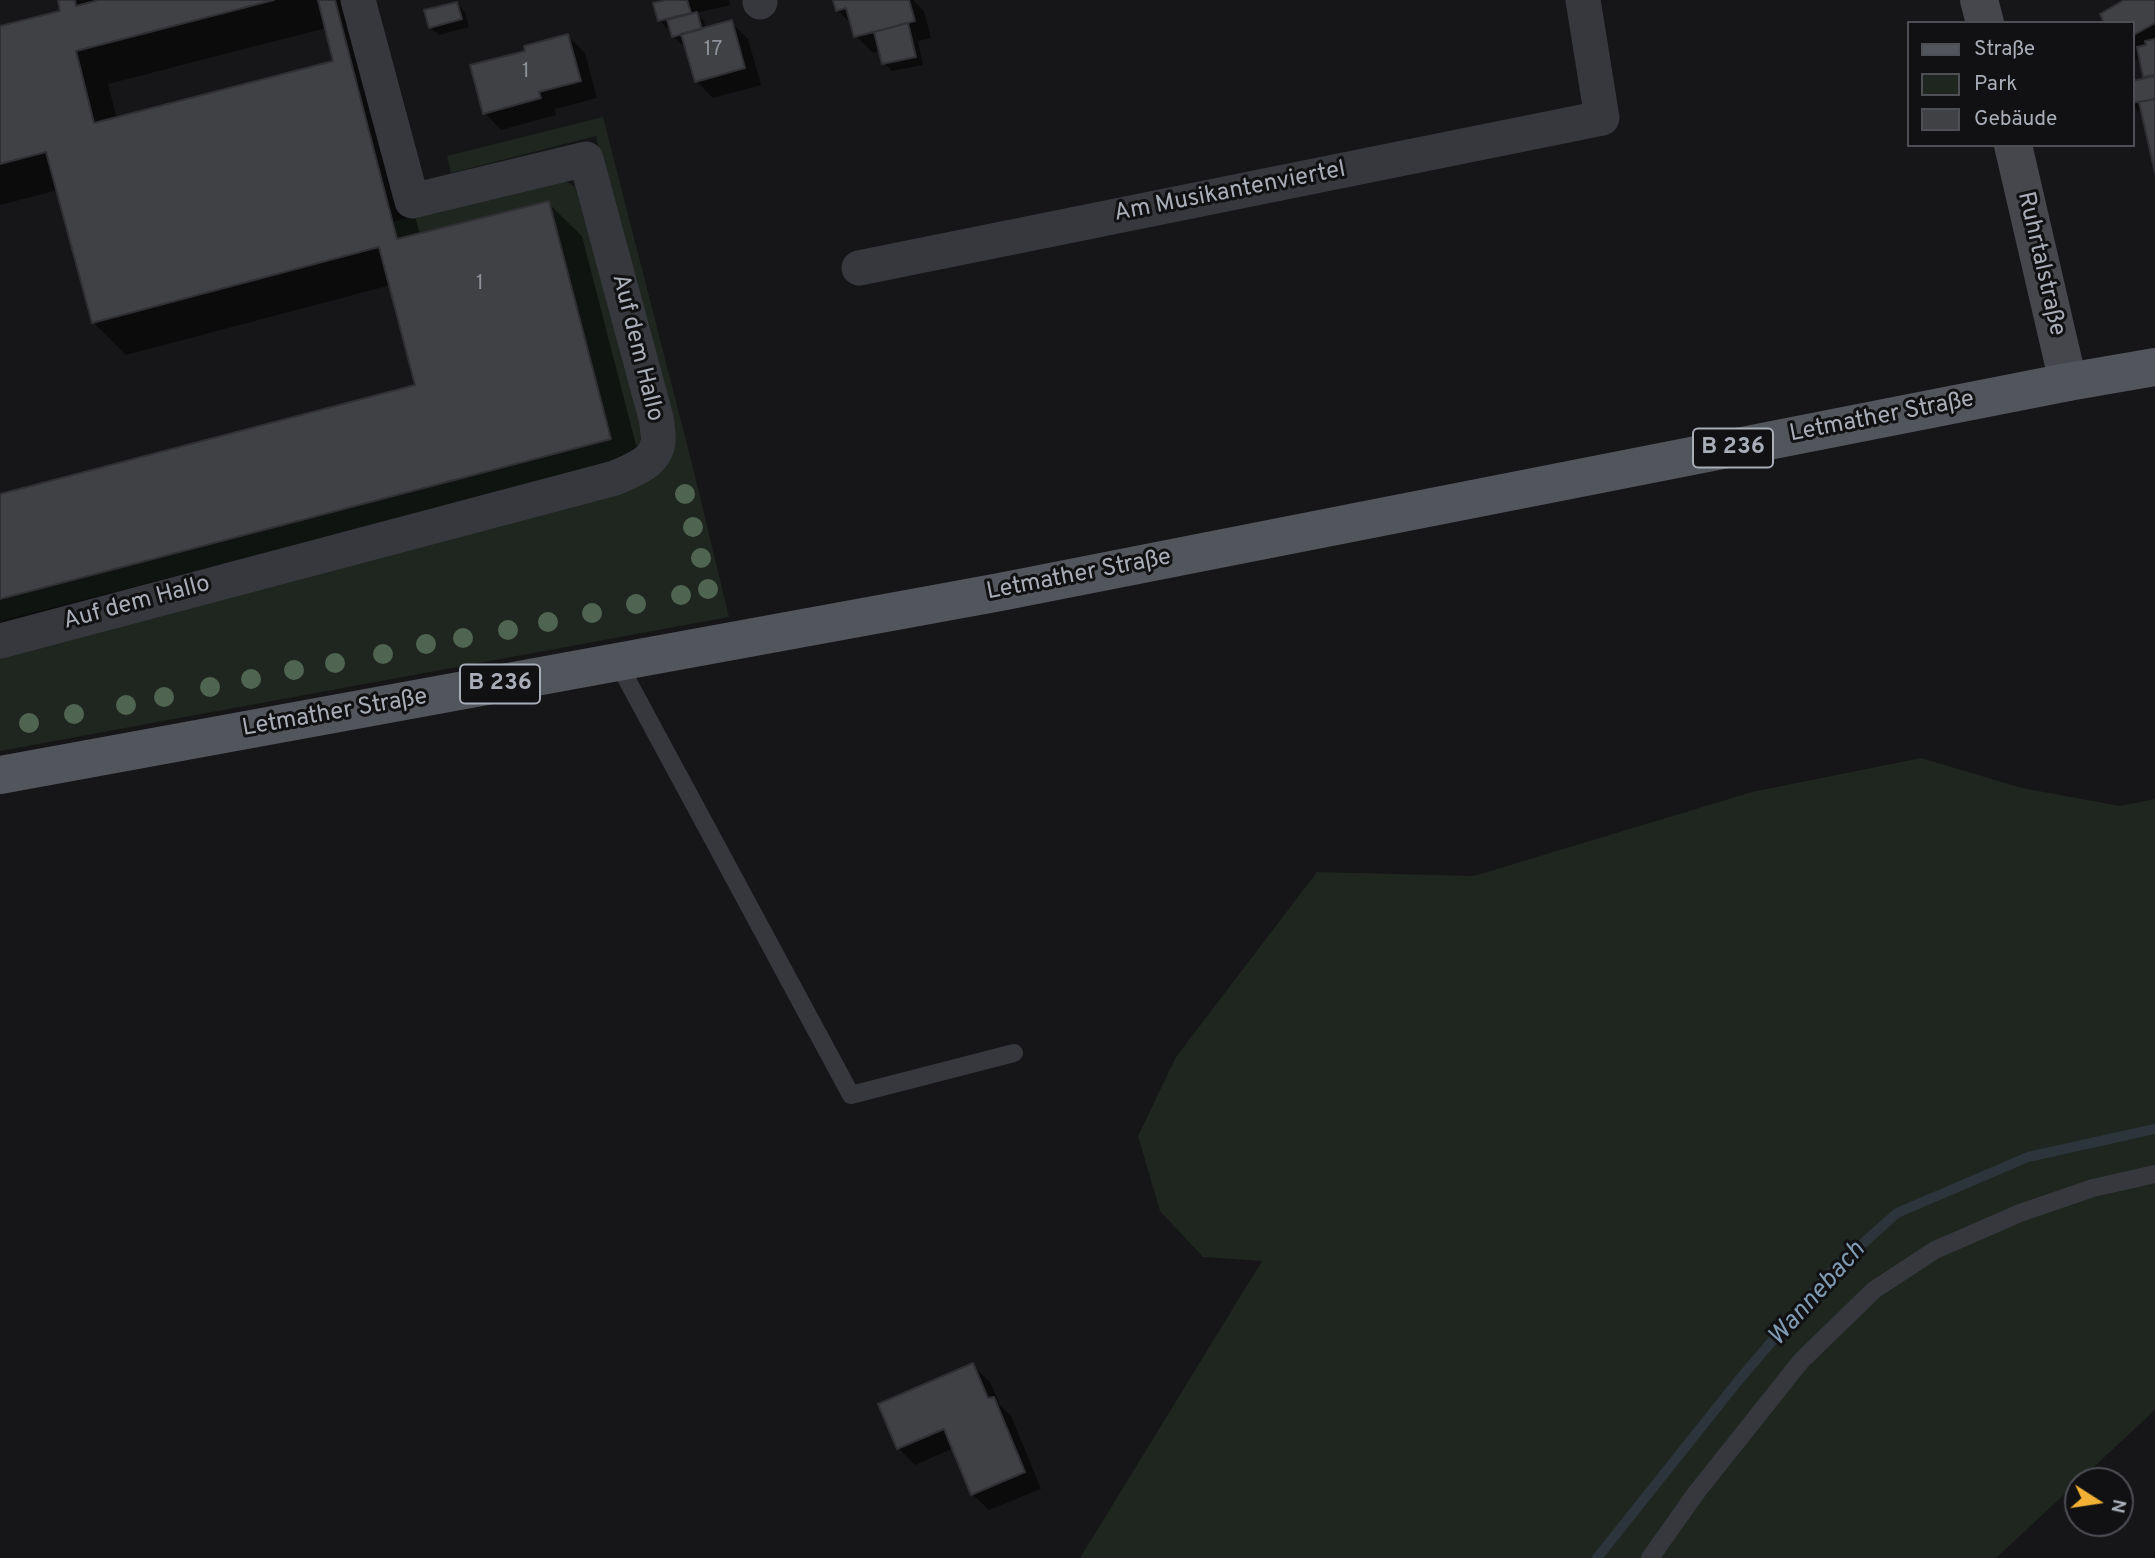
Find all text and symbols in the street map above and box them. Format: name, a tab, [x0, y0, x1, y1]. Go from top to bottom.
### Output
legend	[1906, 21, 2134, 147]
text: Straße	[1974, 36, 2035, 63]
house number: 17	[704, 38, 722, 64]
house number: 1	[522, 60, 530, 86]
text: Park	[1974, 71, 2017, 98]
text: Gebäude	[1974, 106, 2057, 133]
street label: Am Musikantenviertel	[1112, 156, 1348, 230]
street label: Ruhrtalstraße	[2009, 189, 2071, 339]
street label: Auf dem Hallo	[604, 271, 668, 425]
house number: 1	[476, 272, 484, 298]
street label: Letmather Straße	[1787, 386, 1977, 450]
road number: B 236	[1693, 428, 1773, 468]
street label: Letmather Straße	[984, 544, 1174, 608]
street label: Auf dem Hallo	[61, 571, 213, 637]
road number: B 236	[460, 664, 540, 704]
street label: Letmather Straße	[240, 684, 430, 744]
water label: Wannebach	[1763, 1236, 1873, 1354]
north arrow	[2064, 1467, 2134, 1537]
text: N	[2104, 1497, 2131, 1515]

